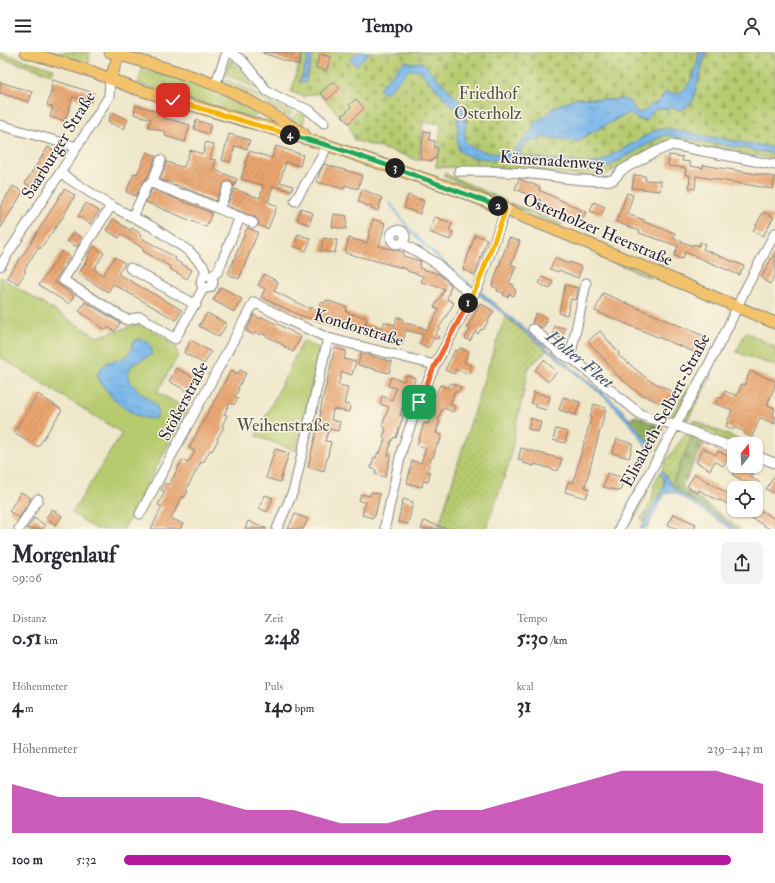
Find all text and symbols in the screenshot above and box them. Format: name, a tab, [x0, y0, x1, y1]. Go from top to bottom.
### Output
icon: menu	[12, 15, 34, 37]
text: Tempo	[362, 15, 413, 38]
icon: person	[741, 15, 763, 37]
pin	[156, 83, 190, 117]
park label: Friedhof Osterholz	[454, 83, 522, 124]
street label: Saarburger Straße	[17, 88, 100, 203]
icon: check	[162, 89, 184, 111]
pin: 4	[280, 125, 300, 145]
text: 4	[287, 128, 293, 141]
street label: Kämenadenweg	[499, 146, 606, 175]
pin: 3	[385, 158, 405, 178]
text: 3	[393, 161, 397, 174]
street label: Osterholzer Heerstraße	[520, 188, 676, 270]
pin: 2	[488, 196, 508, 216]
text: 2	[495, 199, 501, 212]
pin: 1	[458, 293, 478, 313]
text: 1	[466, 296, 470, 309]
street label: Kondorstraße	[312, 304, 406, 351]
water label: Holter Fleet	[540, 324, 619, 394]
street label: Elisabeth-Selbert-Straße	[616, 330, 715, 491]
street label: Stößerstraße	[154, 358, 213, 444]
pin	[402, 385, 436, 419]
icon: arrive	[408, 391, 430, 413]
park label: Weihenstraße	[235, 415, 330, 436]
north arrow	[727, 437, 763, 473]
map controls	[727, 437, 763, 517]
button: locate	[727, 481, 763, 517]
text: Morgenlauf	[12, 541, 116, 569]
button: share	[721, 542, 763, 584]
text: 09:06	[12, 570, 42, 586]
text: Distanz	[12, 612, 47, 625]
text: Zeit	[264, 612, 284, 625]
text: Tempo	[517, 612, 547, 625]
text: 0.51	[12, 625, 42, 650]
text: 2:48	[264, 625, 300, 650]
text: 5:30	[517, 625, 548, 650]
text: km	[42, 634, 58, 647]
text: /km	[548, 634, 567, 647]
text: Höhenmeter	[12, 680, 68, 693]
text: Puls	[264, 680, 283, 693]
text: kcal	[517, 680, 534, 693]
text: 4	[12, 693, 23, 718]
text: 140	[264, 693, 293, 718]
text: 31	[517, 693, 531, 718]
text: m	[23, 702, 34, 715]
text: bpm	[293, 702, 314, 715]
text: Höhenmeter	[12, 741, 78, 757]
text: 239–243 m	[707, 741, 763, 757]
text: 100 m	[12, 852, 43, 868]
text: 5:32	[76, 852, 97, 868]

